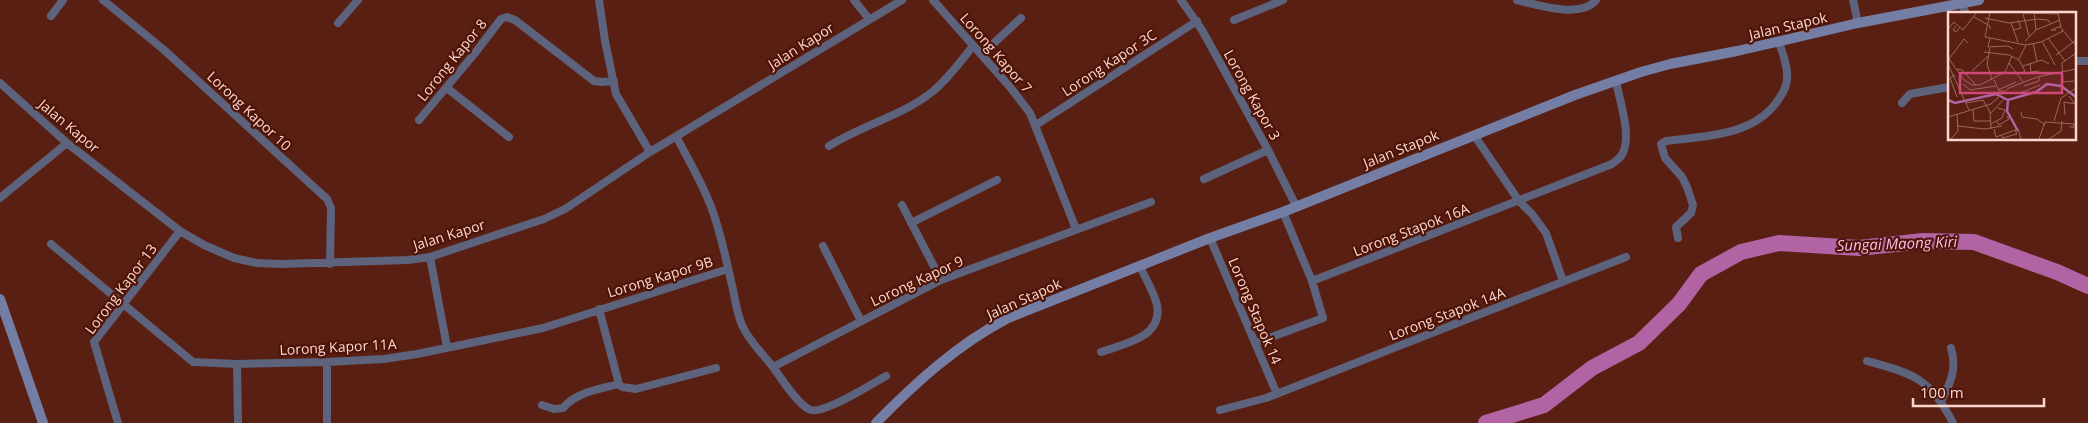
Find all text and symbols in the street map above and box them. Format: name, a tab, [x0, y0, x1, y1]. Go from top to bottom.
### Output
street label: Jalan Stapok	[1745, 7, 1830, 44]
street label: Lorong Kapor 7	[956, 9, 1036, 97]
inset map	[1948, 12, 2076, 140]
street label: Lorong Kapor 8	[413, 15, 491, 105]
street label: Jalan Kapor	[763, 18, 837, 74]
street label: Lorong Kapor 3C	[1058, 25, 1160, 100]
street label: Lorong Kapor 3	[1220, 46, 1285, 143]
street label: Lorong Kapor 10	[203, 67, 295, 155]
street label: Jalan Kapor	[33, 93, 104, 157]
street label: Jalan Stapok	[1358, 125, 1442, 173]
street label: Lorong Stapok 16A	[1350, 199, 1472, 260]
street label: Jalan Kapor	[409, 215, 487, 255]
water label: Sungai Maong Kiri	[1836, 231, 1958, 255]
street label: Lorong Kapor 13	[80, 240, 161, 338]
street label: Lorong Kapor 9B	[605, 251, 715, 302]
street label: Lorong Kapor 9	[867, 251, 966, 310]
street label: Lorong Stapok 14	[1224, 255, 1287, 367]
street label: Jalan Stapok	[982, 273, 1065, 324]
street label: Lorong Stapok 14A	[1386, 283, 1508, 344]
street label: Lorong Kapor 11A	[279, 334, 397, 359]
scale bar	[1913, 376, 2044, 408]
text: 100 m	[1920, 382, 1964, 402]

